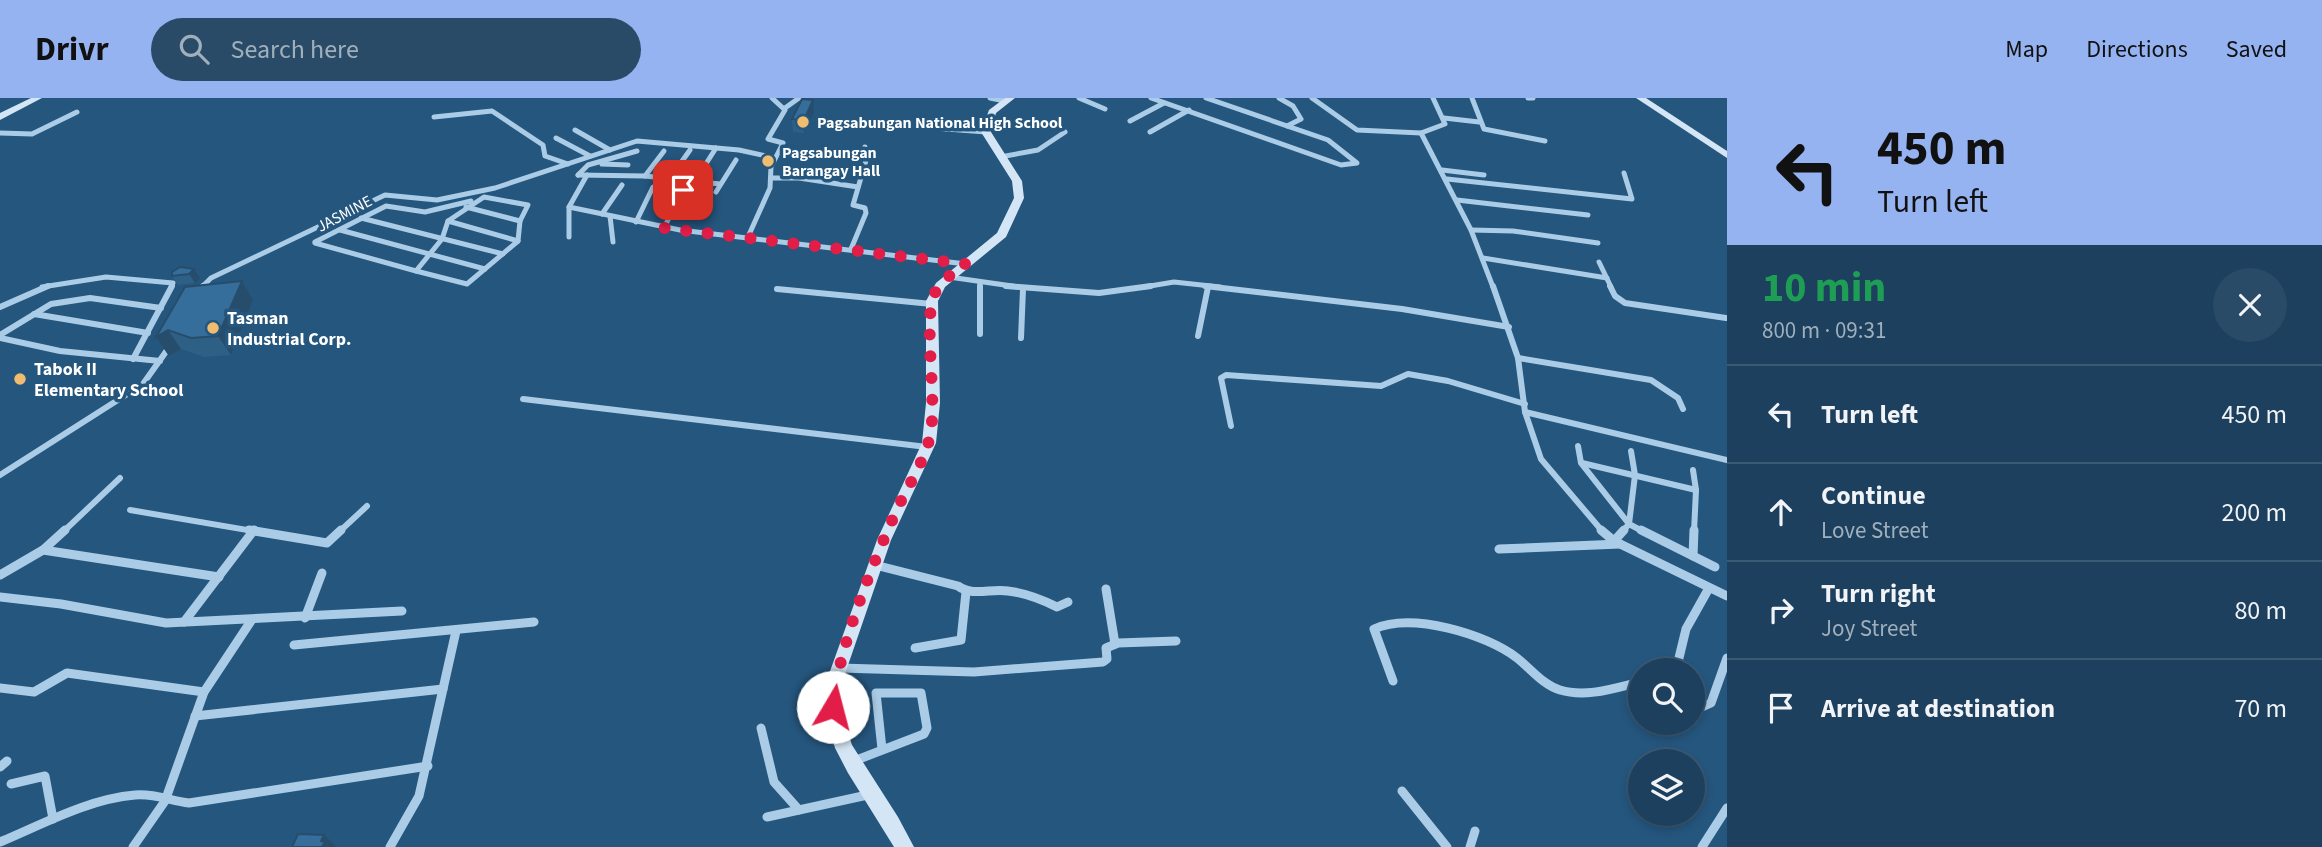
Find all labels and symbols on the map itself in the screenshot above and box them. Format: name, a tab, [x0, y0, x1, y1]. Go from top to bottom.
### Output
place label: Pagsabungan National High School	[817, 112, 1063, 134]
marker: Pagsabungan National High School	[795, 114, 811, 130]
place label: Pagsabungan Barangay Hall	[782, 142, 881, 182]
marker: Pagsabungan Barangay Hall	[760, 153, 776, 169]
pin	[653, 160, 713, 220]
street label: JASMINE	[313, 190, 376, 238]
place label: Tasman Industrial Corp.	[227, 306, 351, 352]
marker: Tasman Industrial Corp.	[205, 320, 221, 336]
place label: Tabok II Elementary School	[34, 357, 184, 403]
marker: Tabok II Elementary School	[12, 371, 28, 387]
position arrow	[796, 670, 870, 744]

